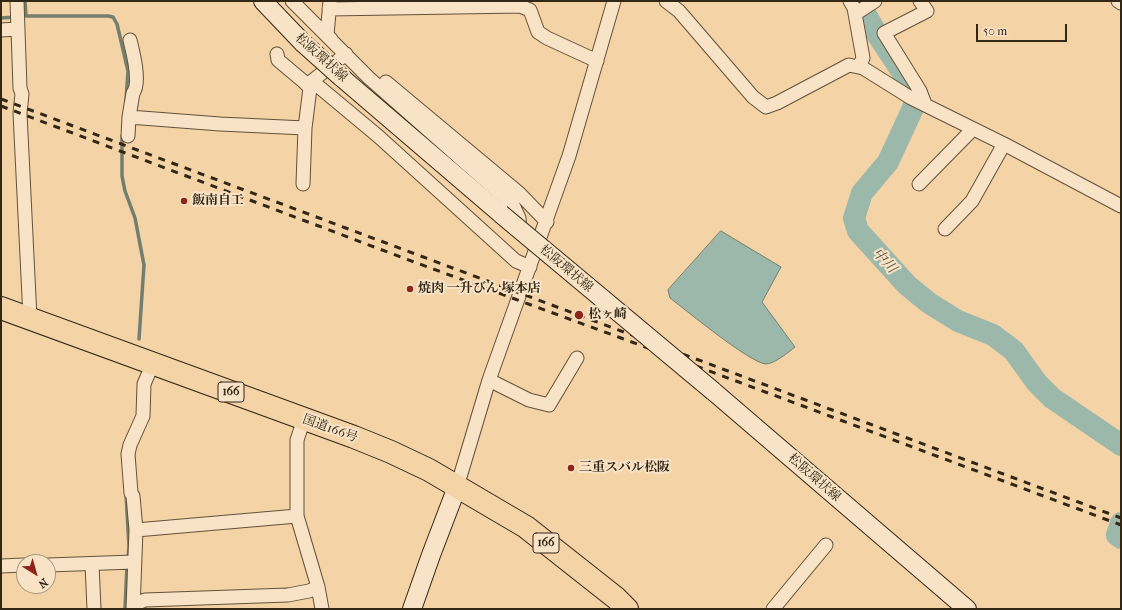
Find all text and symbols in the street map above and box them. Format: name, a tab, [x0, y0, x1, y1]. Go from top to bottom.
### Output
scale bar	[978, 16, 1069, 42]
text: 50 m	[983, 24, 1007, 38]
street label: 松阪環状線	[292, 30, 350, 86]
place label: 飯南自工	[192, 193, 244, 209]
marker: 飯南自工	[179, 196, 189, 206]
street label: 松阪環状線	[536, 242, 596, 296]
water label: 中川	[868, 245, 900, 277]
place label: 焼肉 一升びん 塚本店	[418, 281, 541, 297]
marker: 焼肉 一升びん 塚本店	[405, 284, 415, 294]
place label: 松ヶ崎	[588, 307, 627, 323]
marker: 松ヶ崎	[573, 309, 585, 321]
road number: 166	[218, 382, 244, 402]
street label: 国道166号	[300, 412, 360, 446]
street label: 松阪環状線	[784, 451, 844, 505]
place label: 三重スバル松阪	[579, 460, 670, 476]
marker: 三重スバル松阪	[566, 463, 576, 473]
road number: 166	[533, 533, 559, 553]
north arrow	[16, 554, 56, 594]
text: N	[36, 575, 50, 591]

